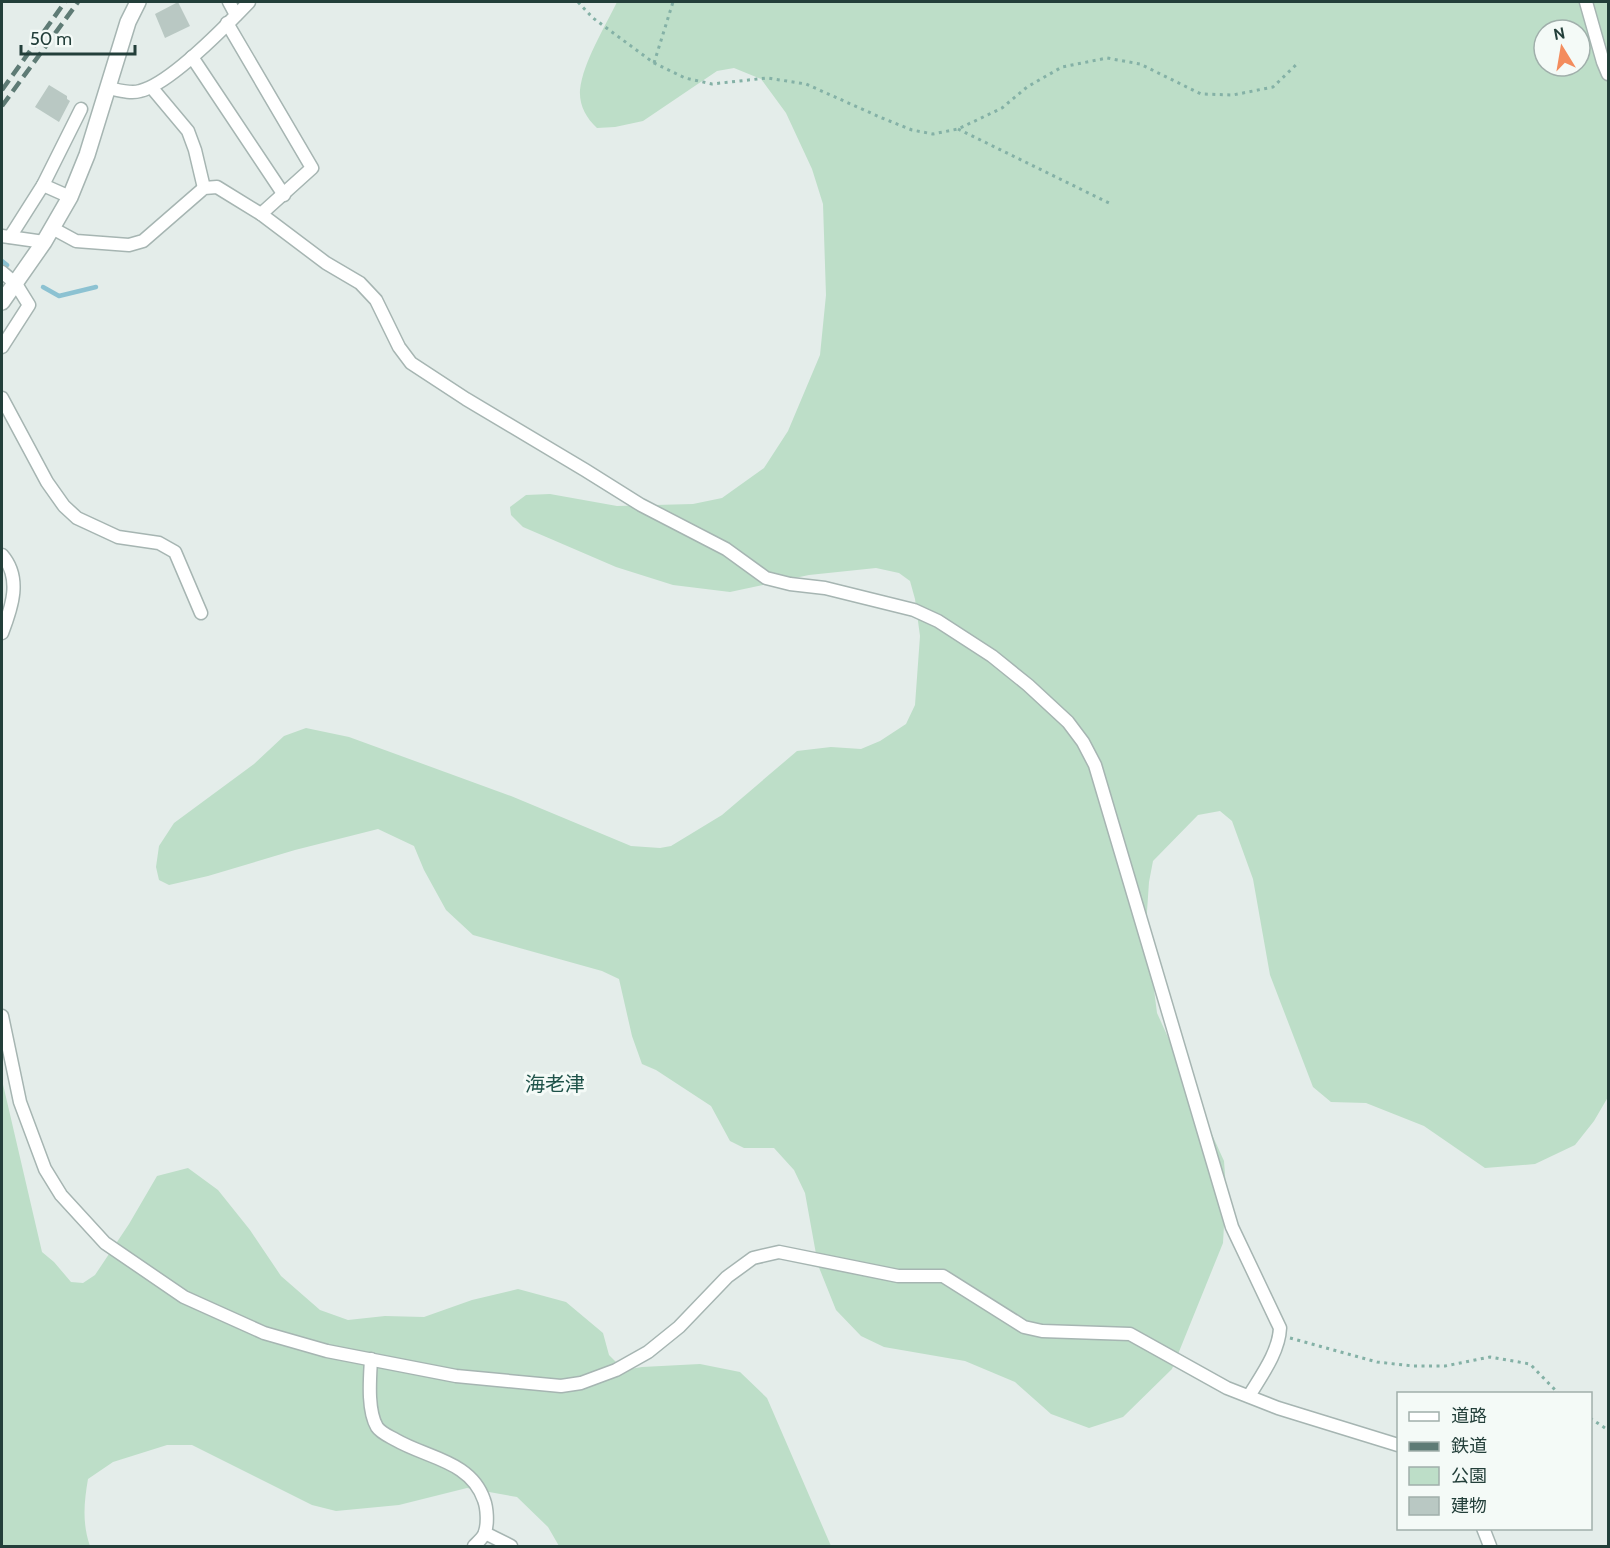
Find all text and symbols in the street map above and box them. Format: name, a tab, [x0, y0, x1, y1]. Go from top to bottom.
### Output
scale bar	[21, 18, 135, 56]
north arrow	[1532, 18, 1592, 78]
text: N	[1552, 23, 1567, 44]
text: 50 m	[30, 28, 72, 50]
district label: 海老津	[525, 1072, 585, 1096]
legend	[1397, 1392, 1592, 1530]
text: 道路	[1451, 1405, 1487, 1427]
text: 鉄道	[1451, 1435, 1487, 1457]
text: 公園	[1451, 1465, 1487, 1487]
text: 建物	[1451, 1495, 1487, 1517]

